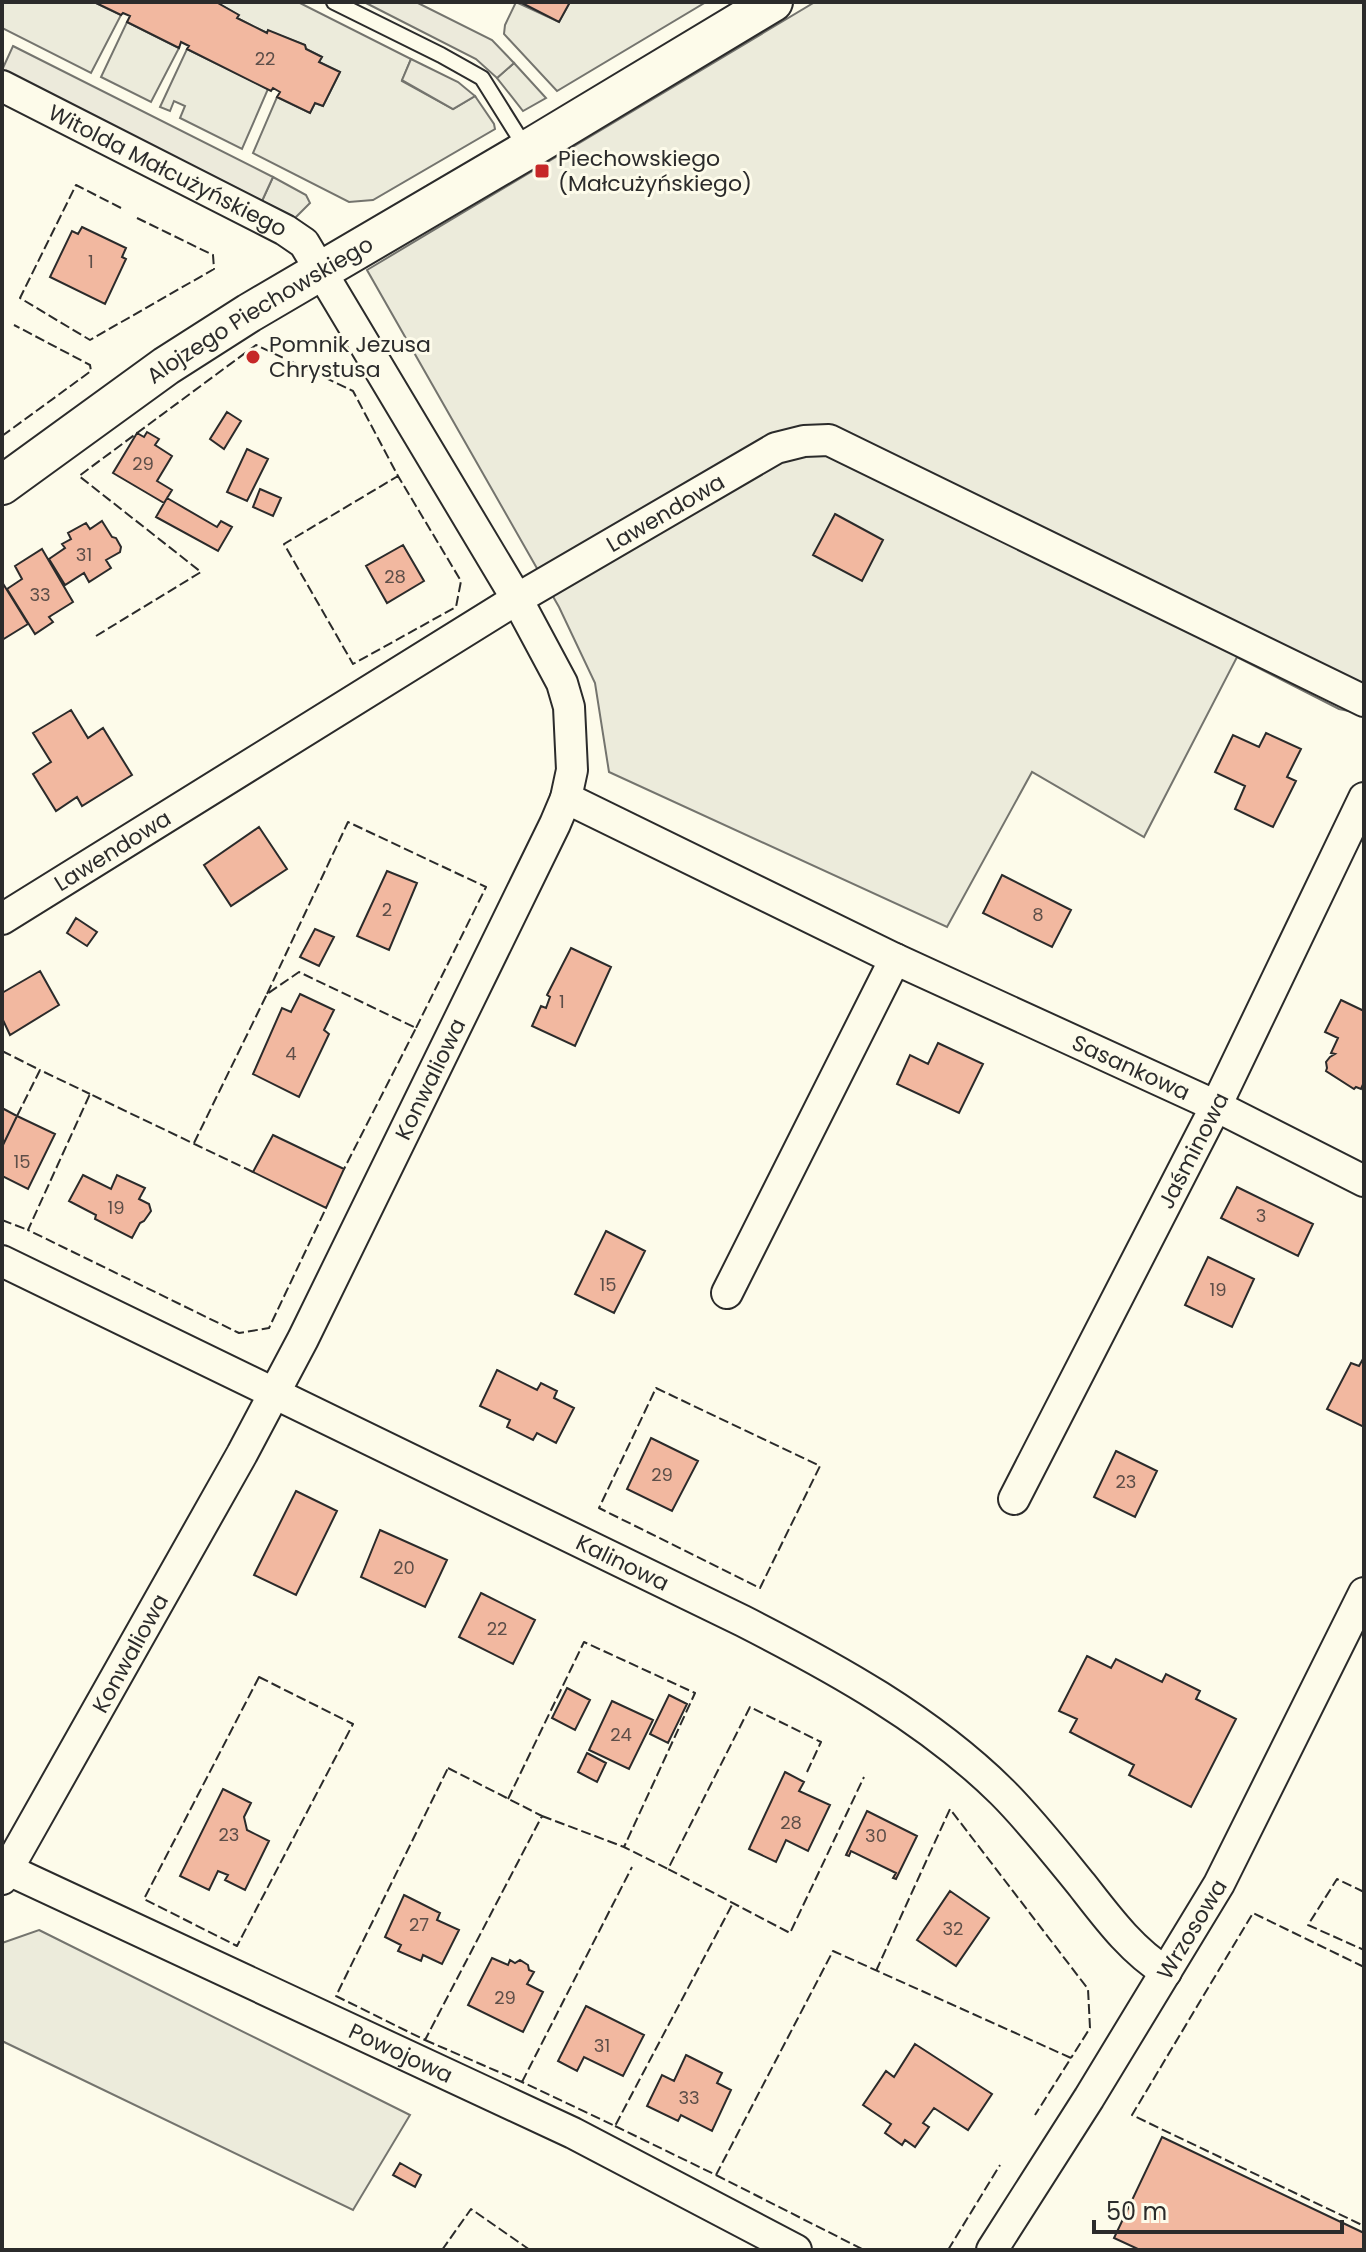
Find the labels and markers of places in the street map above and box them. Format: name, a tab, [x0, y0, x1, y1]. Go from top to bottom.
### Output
place label: Piechowskiego (Małcużyńskiego)	[558, 143, 752, 199]
marker: Piechowskiego (Małcużyńskiego)	[533, 162, 551, 180]
place label: Pomnik Jezusa Chrystusa	[269, 329, 431, 385]
marker: Pomnik Jezusa Chrystusa	[244, 348, 262, 366]

